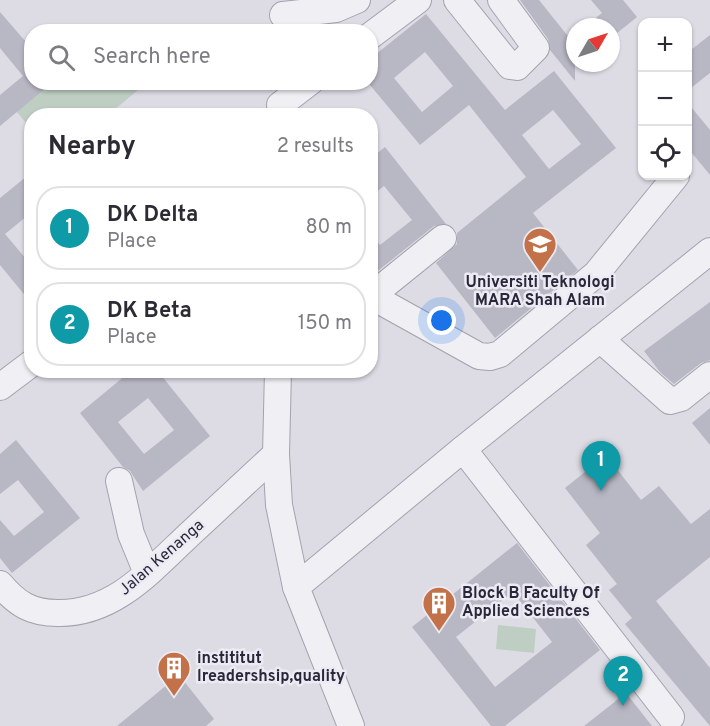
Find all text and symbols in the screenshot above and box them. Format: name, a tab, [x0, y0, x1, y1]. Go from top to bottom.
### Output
north arrow	[566, 18, 620, 72]
map controls	[638, 18, 692, 180]
button: +	[638, 18, 692, 72]
search box	[24, 24, 378, 90]
icon: search	[45, 41, 78, 74]
text: Search here	[93, 44, 211, 71]
button: −	[638, 72, 692, 126]
button: locate	[638, 126, 692, 180]
text: Nearby	[48, 131, 136, 164]
text: 2 results	[277, 134, 354, 160]
text: DK Delta	[107, 202, 198, 229]
text: 1	[66, 215, 74, 241]
text: 80 m	[306, 215, 352, 241]
school or university icon: Universiti Teknologi MARA Shah Alam	[522, 226, 558, 273]
text: Place	[107, 229, 157, 255]
place label: Universiti Teknologi MARA Shah Alam	[466, 273, 614, 311]
text: DK Beta	[107, 298, 192, 325]
your location	[427, 306, 456, 335]
text: 2	[63, 311, 76, 337]
text: 150 m	[298, 311, 352, 337]
text: Place	[107, 325, 157, 351]
pin: 1	[582, 442, 620, 491]
street label: Jalan Kenanga	[115, 516, 209, 600]
place label: Block B Faculty Of Applied Sciences	[462, 584, 600, 622]
building icon: Block B Faculty Of Applied Sciences	[421, 585, 457, 632]
place label: instititut lreadershsip,quality	[197, 649, 345, 687]
building icon: instititut lreadershsip,quality	[156, 650, 192, 697]
pin: 2	[604, 656, 642, 706]

